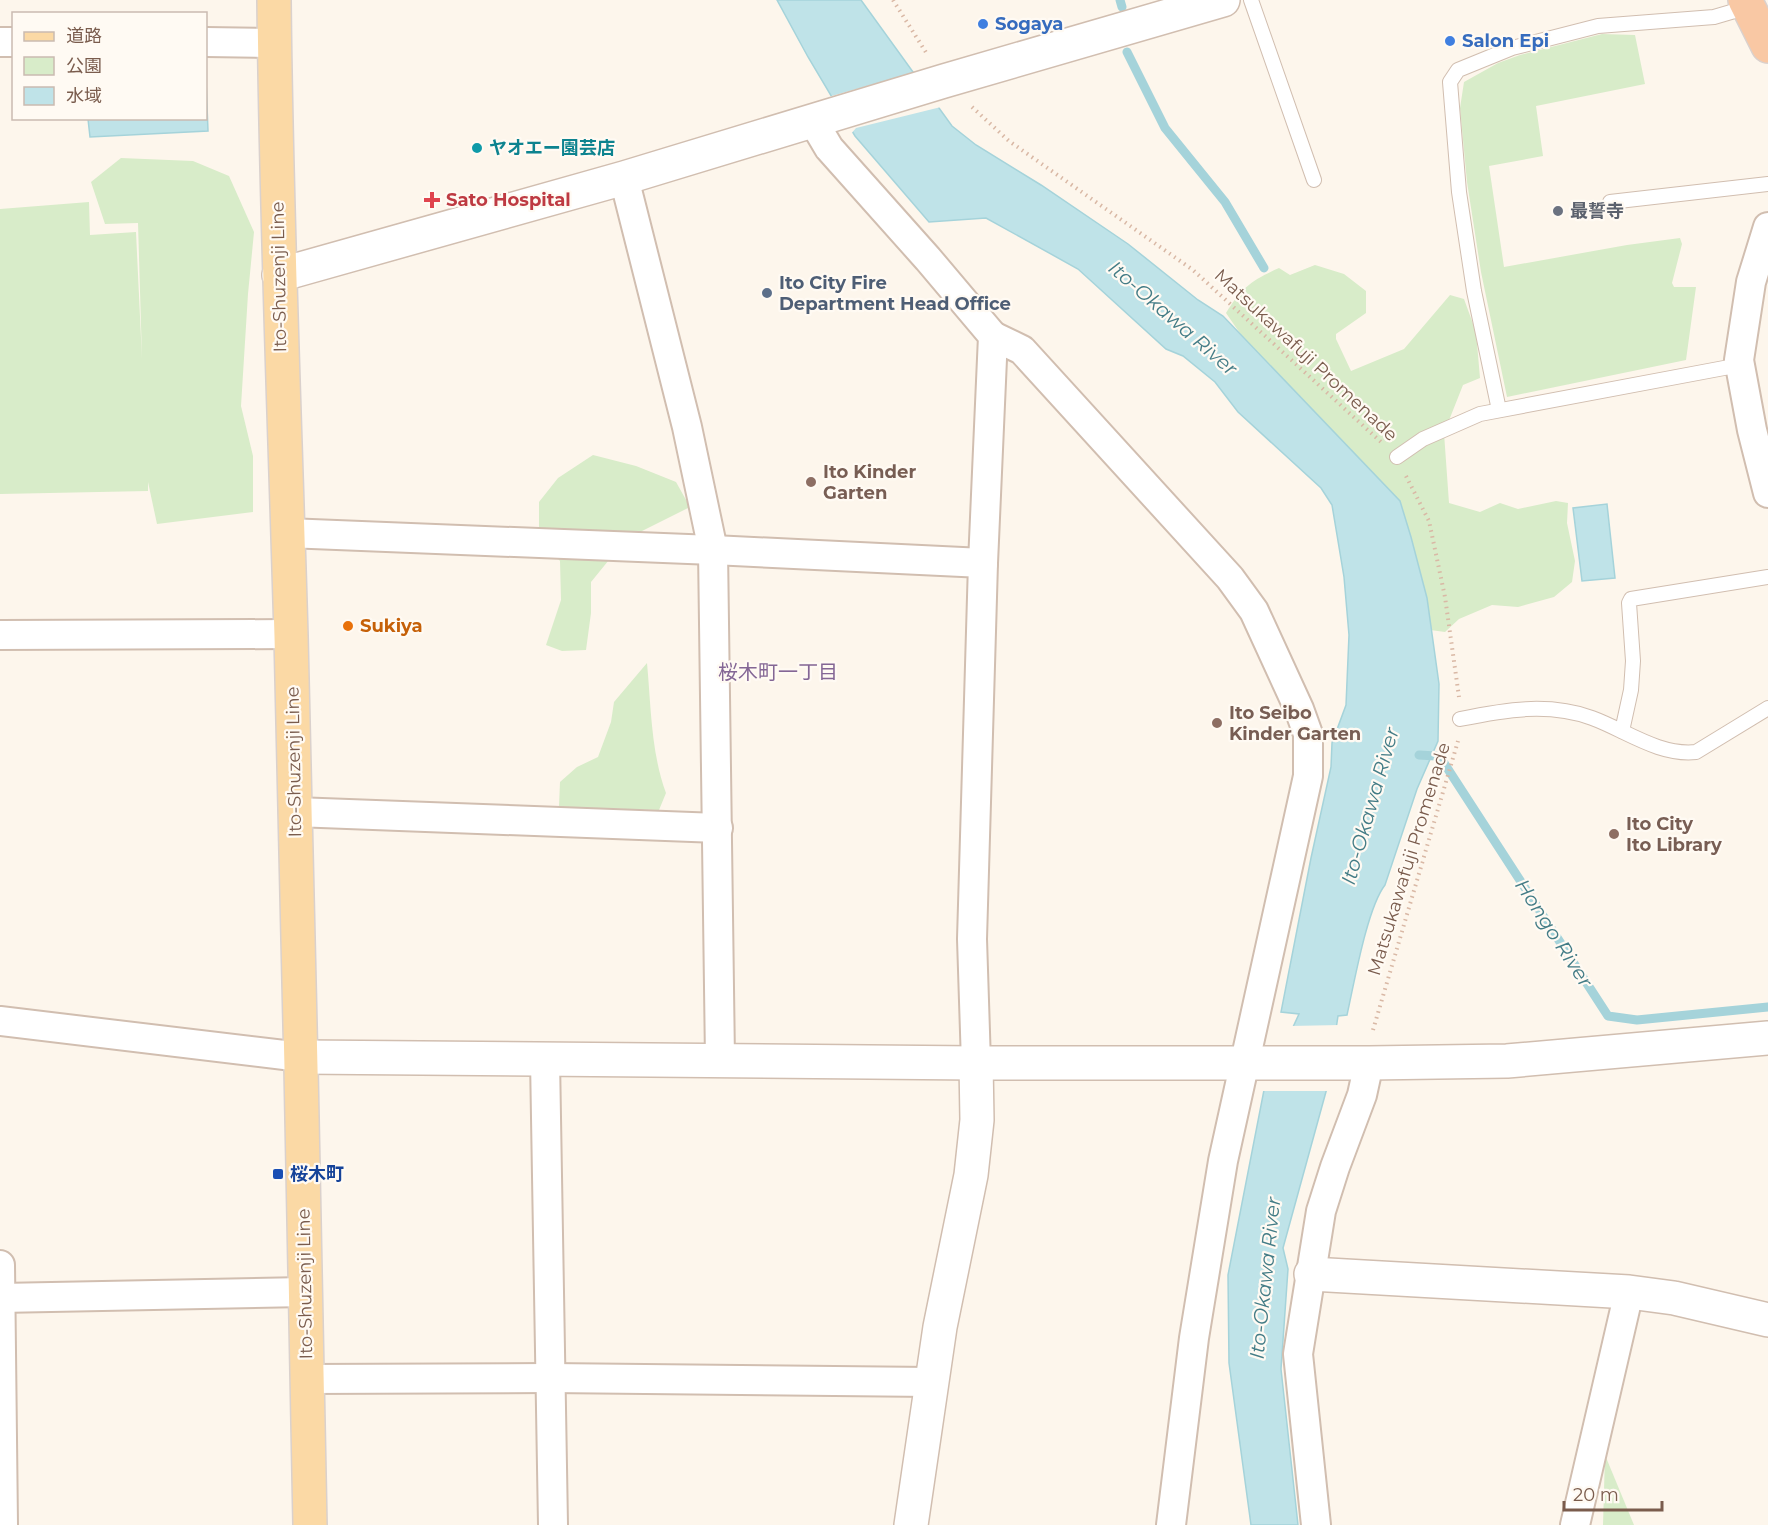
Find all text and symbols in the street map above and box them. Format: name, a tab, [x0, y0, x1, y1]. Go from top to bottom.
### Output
legend	[12, 12, 207, 120]
place label: Sogaya	[995, 13, 1063, 35]
marker: Sogaya	[976, 17, 990, 31]
text: 道路	[66, 25, 102, 47]
place label: Salon Epi	[1462, 30, 1549, 52]
marker: Salon Epi	[1443, 34, 1457, 48]
text: 公園	[66, 55, 102, 77]
text: 水域	[66, 85, 102, 107]
place label: ヤオエー園芸店	[489, 137, 615, 159]
marker: ヤオエー園芸店	[470, 141, 484, 155]
place label: Sato Hospital	[446, 189, 571, 211]
marker: Sato Hospital	[423, 191, 441, 209]
place label: 最誓寺	[1570, 200, 1624, 222]
street label: Ito-Shuzenji Line	[267, 201, 291, 353]
marker: 最誓寺	[1551, 204, 1565, 218]
water label: Ito-Okawa River	[1104, 256, 1243, 381]
street label: Matsukawafuji Promenade	[1210, 264, 1402, 446]
place label: Ito City Fire Department Head Office	[779, 272, 1011, 315]
marker: Ito City Fire Department Head Office	[760, 286, 774, 300]
place label: Ito Kinder Garten	[823, 461, 916, 504]
marker: Ito Kinder Garten	[804, 475, 818, 489]
place label: Sukiya	[360, 615, 423, 637]
marker: Sukiya	[341, 619, 355, 633]
district label: 桜木町一丁目	[718, 660, 838, 684]
street label: Ito-Shuzenji Line	[282, 686, 306, 838]
place label: Ito Seibo Kinder Garten	[1229, 702, 1361, 745]
marker: Ito Seibo Kinder Garten	[1210, 716, 1224, 730]
water label: Ito-Okawa River	[1336, 724, 1404, 888]
street label: Matsukawafuji Promenade	[1363, 740, 1455, 978]
place label: Ito City Ito Library	[1626, 813, 1722, 856]
marker: Ito City Ito Library	[1607, 827, 1621, 841]
water label: Hongo River	[1510, 874, 1598, 992]
place label: 桜木町	[290, 1163, 344, 1185]
marker: 桜木町	[271, 1167, 285, 1181]
water label: Ito-Okawa River	[1245, 1195, 1286, 1360]
street label: Ito-Shuzenji Line	[293, 1208, 317, 1360]
scale bar	[1564, 1474, 1662, 1512]
text: 20 m	[1573, 1484, 1619, 1506]

